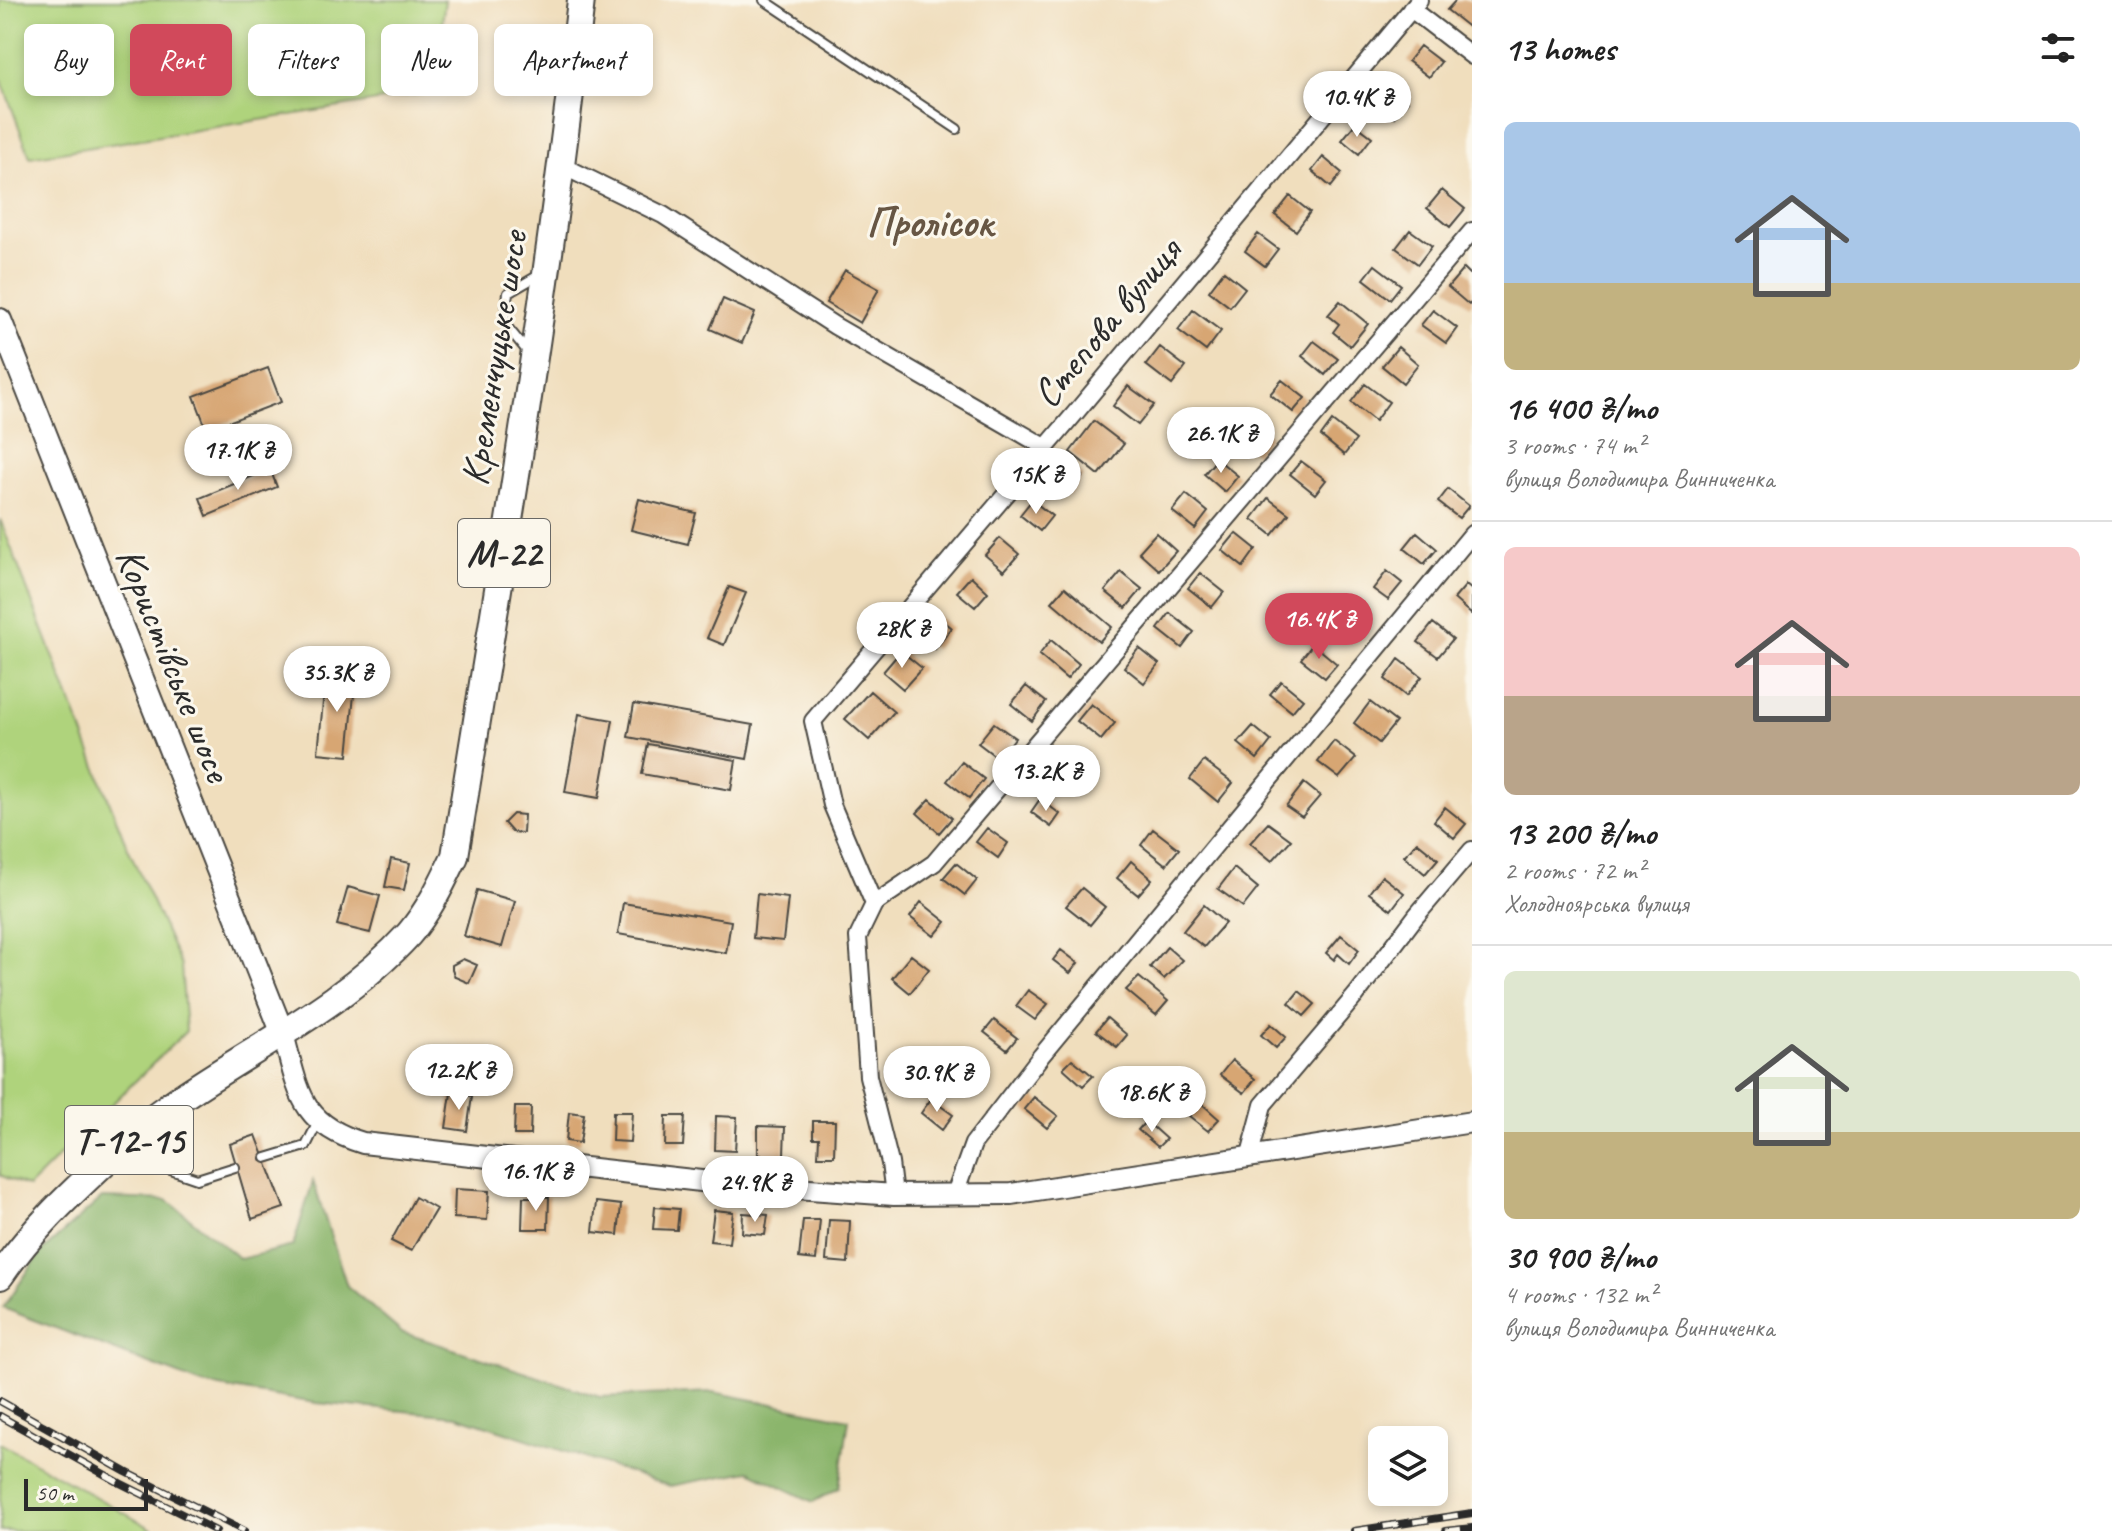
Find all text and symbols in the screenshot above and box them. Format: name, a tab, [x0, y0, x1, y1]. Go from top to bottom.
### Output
chip: Buy	[24, 24, 114, 96]
chip: Rent	[130, 24, 232, 96]
chip: Filters	[248, 24, 365, 96]
chip: New	[381, 24, 478, 96]
chip: Apartment	[494, 24, 653, 96]
icon: filters	[2036, 26, 2080, 70]
text: 13 homes	[1504, 27, 1615, 70]
pin: 10.4K ₴	[1283, 71, 1431, 139]
text: 10.4K ₴	[1321, 80, 1393, 113]
icon: home	[1720, 174, 1864, 318]
district label: Пролісок	[867, 196, 997, 249]
street label: Кременчуцьке шосе	[449, 225, 539, 489]
street label: Степова вулиця	[1021, 225, 1194, 418]
text: 16 400 ₴/mo	[1504, 386, 1657, 429]
pin: 26.1K ₴	[1147, 407, 1295, 475]
text: 26.1K ₴	[1185, 416, 1257, 449]
pin: 17.1K ₴	[164, 424, 312, 492]
text: 3 rooms · 74 m²	[1504, 429, 1645, 462]
text: 17.1K ₴	[202, 433, 274, 466]
pin: 15K ₴	[980, 448, 1092, 516]
text: 15K ₴	[1009, 457, 1063, 490]
text: вулиця Володимира Винниченка	[1504, 462, 1774, 495]
road number: М-22	[458, 519, 550, 587]
street label: Користівське шосе	[104, 540, 245, 791]
pin: 16.4K ₴	[1245, 593, 1393, 661]
icon: home	[1720, 599, 1864, 743]
pin: 28K ₴	[846, 602, 958, 670]
text: 16.4K ₴	[1283, 602, 1355, 635]
text: 28K ₴	[875, 611, 929, 644]
pin: 35.3K ₴	[263, 646, 411, 714]
text: 35.3K ₴	[301, 655, 373, 688]
pin: 13.2K ₴	[972, 745, 1120, 813]
text: 13.2K ₴	[1010, 754, 1082, 787]
text: 13 200 ₴/mo	[1504, 811, 1656, 854]
text: 2 rooms · 72 m²	[1504, 854, 1645, 887]
text: Холодноярська вулиця	[1504, 887, 1688, 920]
icon: home	[1720, 1023, 1864, 1167]
pin: 12.2K ₴	[385, 1044, 533, 1112]
pin: 30.9K ₴	[863, 1046, 1011, 1114]
text: 12.2K ₴	[423, 1053, 495, 1086]
text: 30.9K ₴	[901, 1055, 973, 1088]
pin: 18.6K ₴	[1078, 1066, 1226, 1134]
text: 18.6K ₴	[1116, 1075, 1188, 1108]
road number: Т-12-15	[65, 1106, 193, 1174]
pin: 16.1K ₴	[462, 1145, 610, 1213]
text: 16.1K ₴	[500, 1154, 572, 1187]
pin: 24.9K ₴	[681, 1156, 829, 1224]
text: 24.9K ₴	[719, 1165, 791, 1198]
text: 30 900 ₴/mo	[1504, 1235, 1656, 1278]
text: 4 rooms · 132 m²	[1504, 1278, 1656, 1311]
text: вулиця Володимира Винниченка	[1504, 1311, 1774, 1344]
map controls	[1368, 1426, 1448, 1506]
button: layers	[1368, 1426, 1448, 1506]
scale bar	[24, 1475, 148, 1511]
text: 50 m	[36, 1479, 73, 1507]

